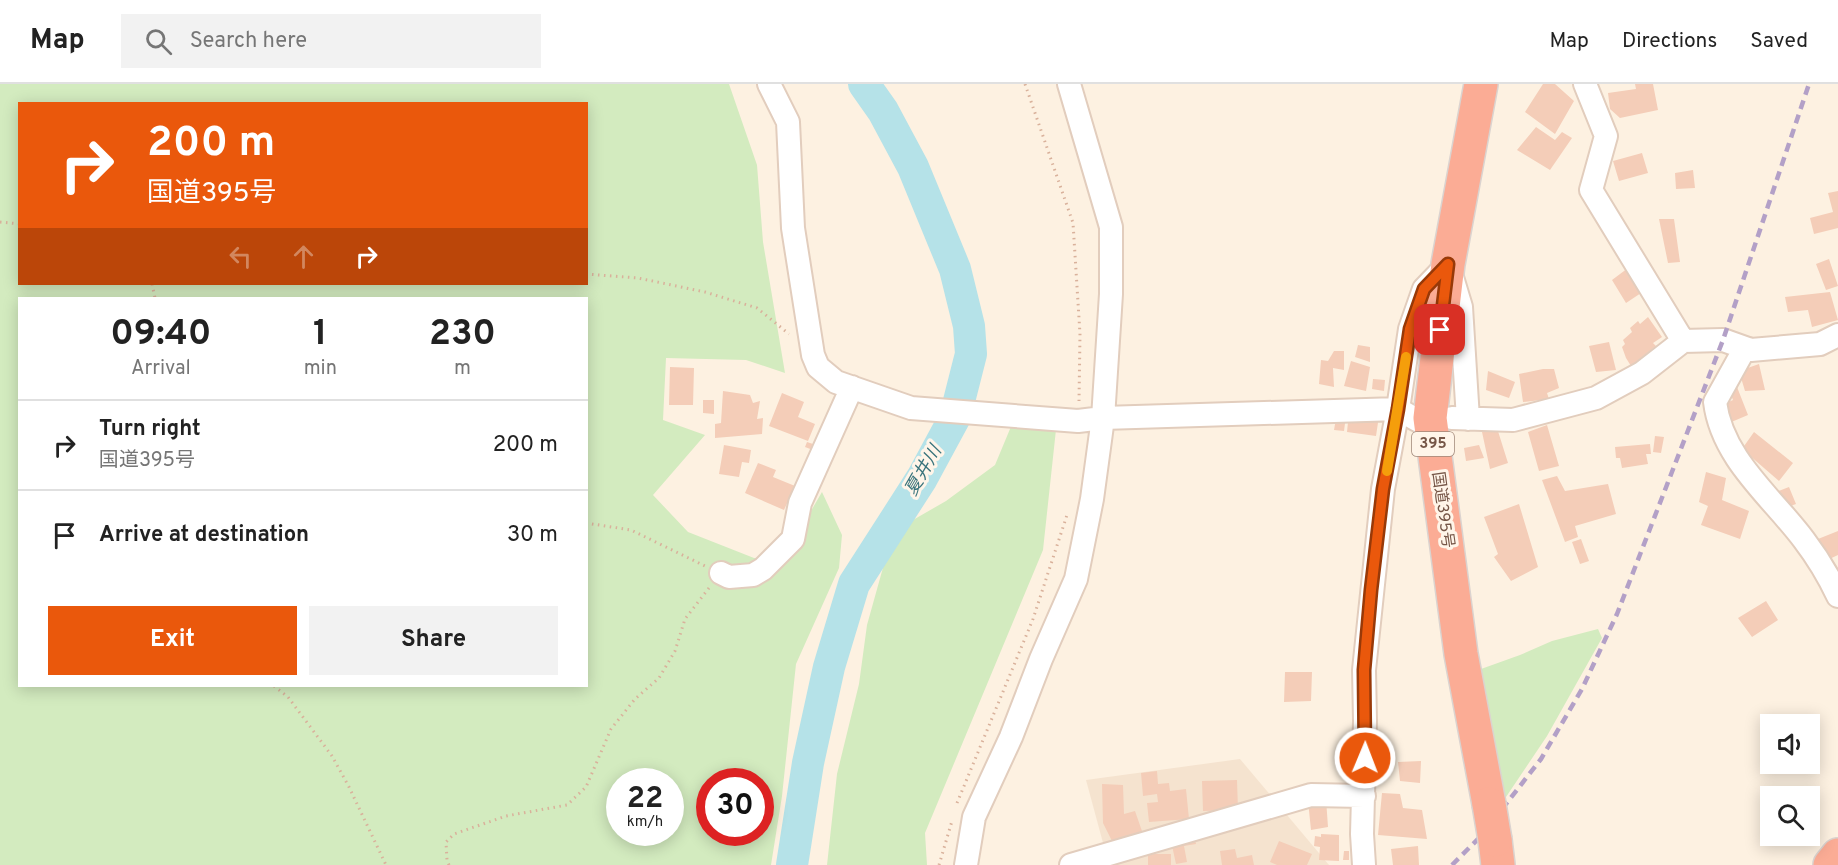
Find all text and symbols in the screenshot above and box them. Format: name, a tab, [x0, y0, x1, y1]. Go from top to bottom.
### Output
search box	[121, 14, 541, 68]
text: Map	[30, 23, 85, 59]
icon: search	[142, 25, 175, 58]
text: Search here	[190, 28, 307, 55]
text: Map	[1549, 28, 1589, 55]
text: Directions	[1622, 28, 1717, 55]
text: Saved	[1750, 28, 1808, 55]
text: 200 m	[147, 118, 275, 171]
icon: right	[48, 126, 126, 204]
text: 国道395号	[147, 177, 277, 211]
icon: left	[224, 240, 257, 273]
icon: ahead	[287, 240, 320, 273]
icon: right	[350, 240, 383, 273]
pin	[1414, 304, 1465, 355]
text: 09:40	[110, 312, 212, 358]
text: 1	[313, 312, 328, 358]
text: 230	[429, 312, 496, 358]
icon: arrive	[1423, 313, 1456, 346]
text: Arrival	[131, 356, 191, 382]
text: min	[304, 356, 337, 382]
text: m	[454, 356, 471, 382]
text: Turn right	[99, 416, 201, 443]
icon: right	[48, 429, 81, 462]
text: 200 m	[493, 432, 558, 459]
road number: 395	[1412, 432, 1454, 456]
water label: 夏井川	[901, 440, 948, 500]
text: 国道395号	[99, 448, 195, 474]
street label: 国道395号	[1427, 471, 1457, 549]
icon: arrive	[48, 519, 81, 552]
text: Arrive at destination	[99, 522, 309, 549]
text: 30 m	[507, 522, 558, 549]
button: Exit	[48, 606, 297, 675]
button: Share	[309, 606, 558, 675]
map controls	[1760, 714, 1820, 846]
button: sound	[1760, 714, 1820, 774]
position arrow	[1333, 726, 1397, 790]
speed limit sign: 30	[696, 768, 774, 846]
text: 22	[627, 781, 663, 818]
button: search	[1760, 786, 1820, 846]
text: km/h	[627, 813, 663, 832]

